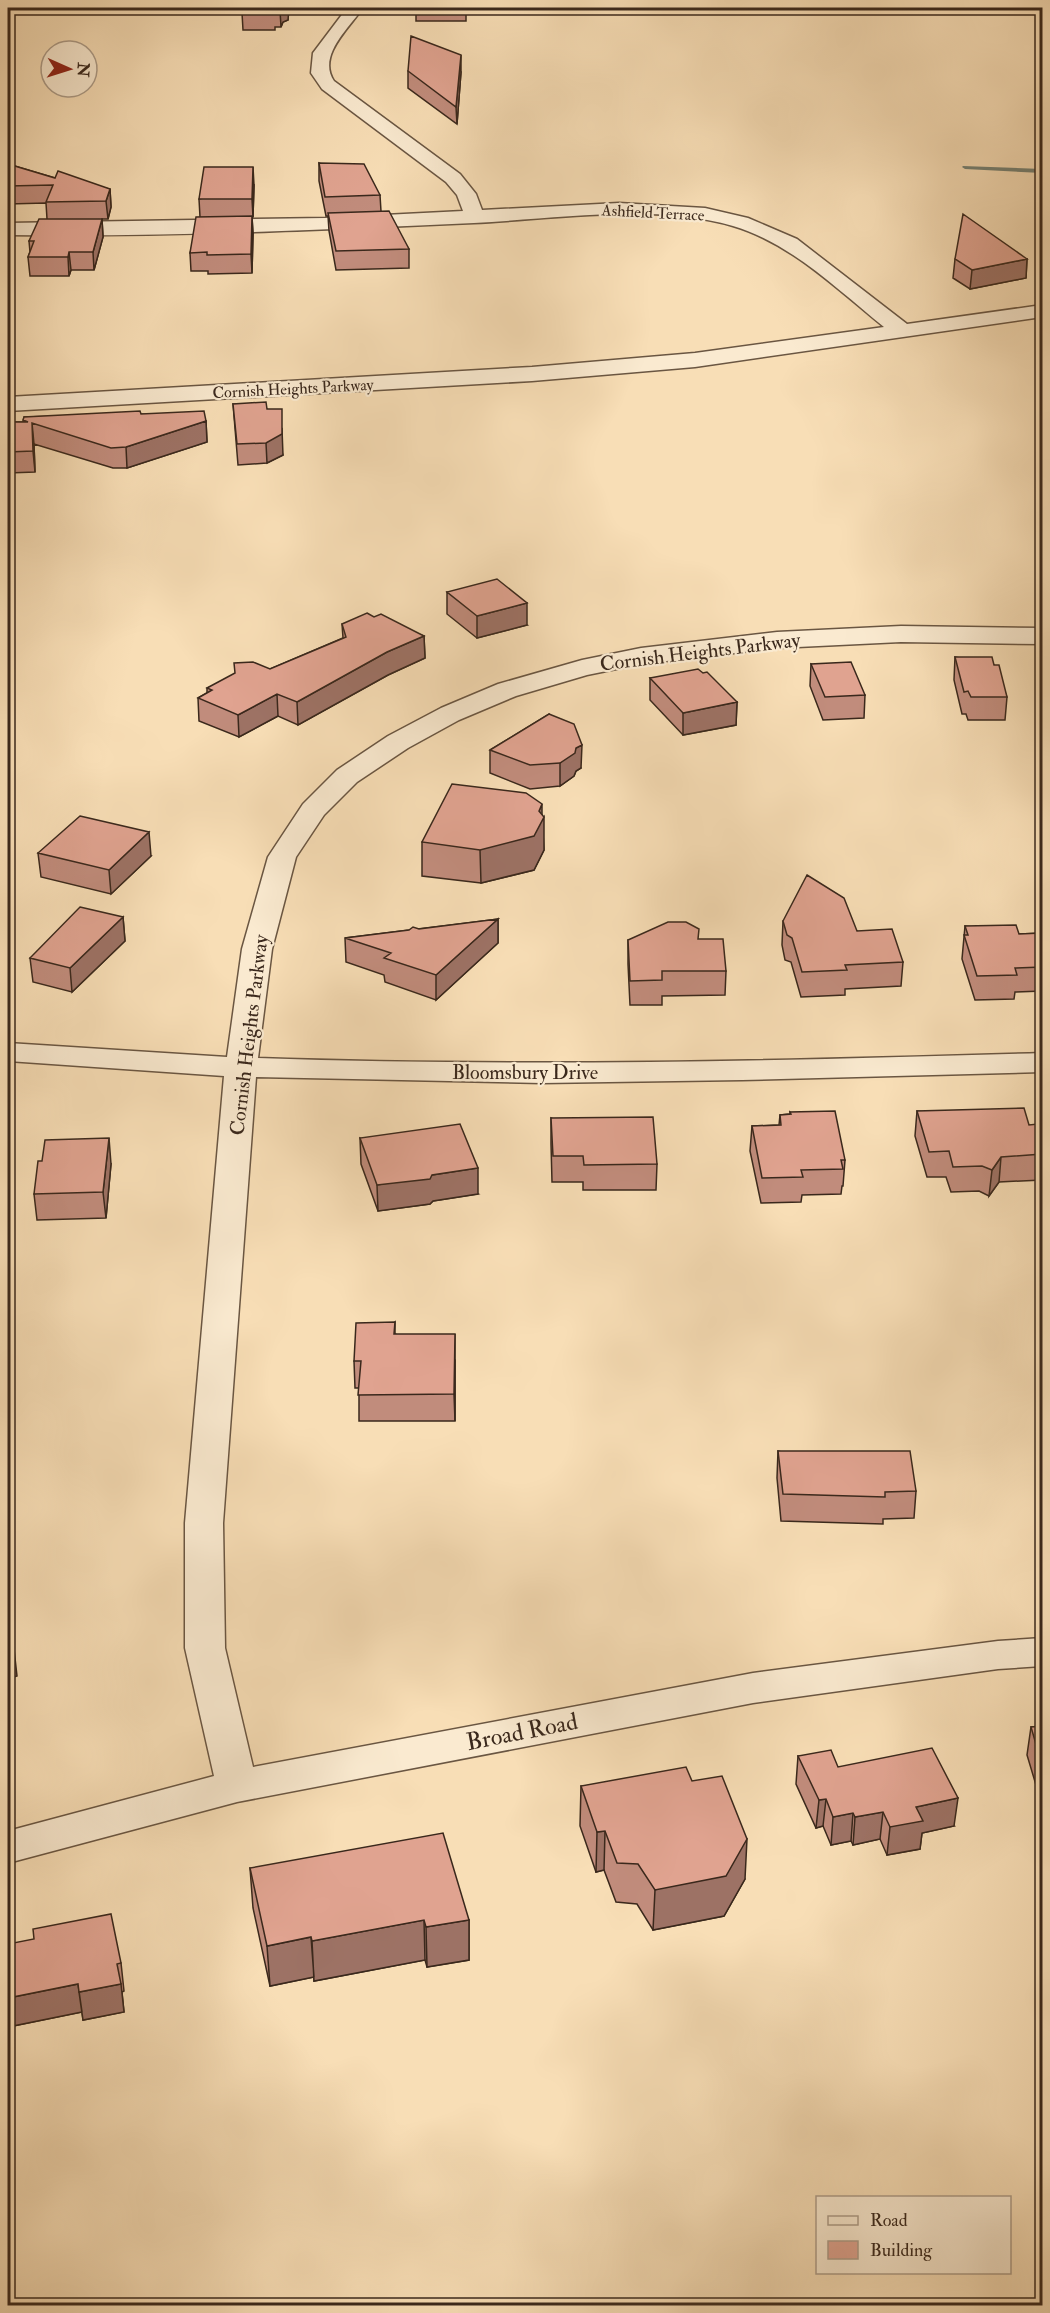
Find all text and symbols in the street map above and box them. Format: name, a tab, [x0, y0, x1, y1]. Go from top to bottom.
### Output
north arrow	[39, 39, 99, 99]
text: N	[73, 61, 93, 78]
street label: Ashfield Terrace	[600, 200, 705, 226]
street label: Cornish Heights Parkway	[212, 375, 375, 403]
street label: Cornish Heights Parkway	[598, 627, 803, 677]
street label: Cornish Heights Parkway	[224, 932, 274, 1137]
street label: Bloomsbury Drive	[452, 1060, 598, 1085]
street label: Broad Road	[464, 1706, 581, 1758]
legend	[816, 2196, 1011, 2274]
text: Road	[870, 2209, 908, 2232]
text: Building	[870, 2239, 933, 2262]

